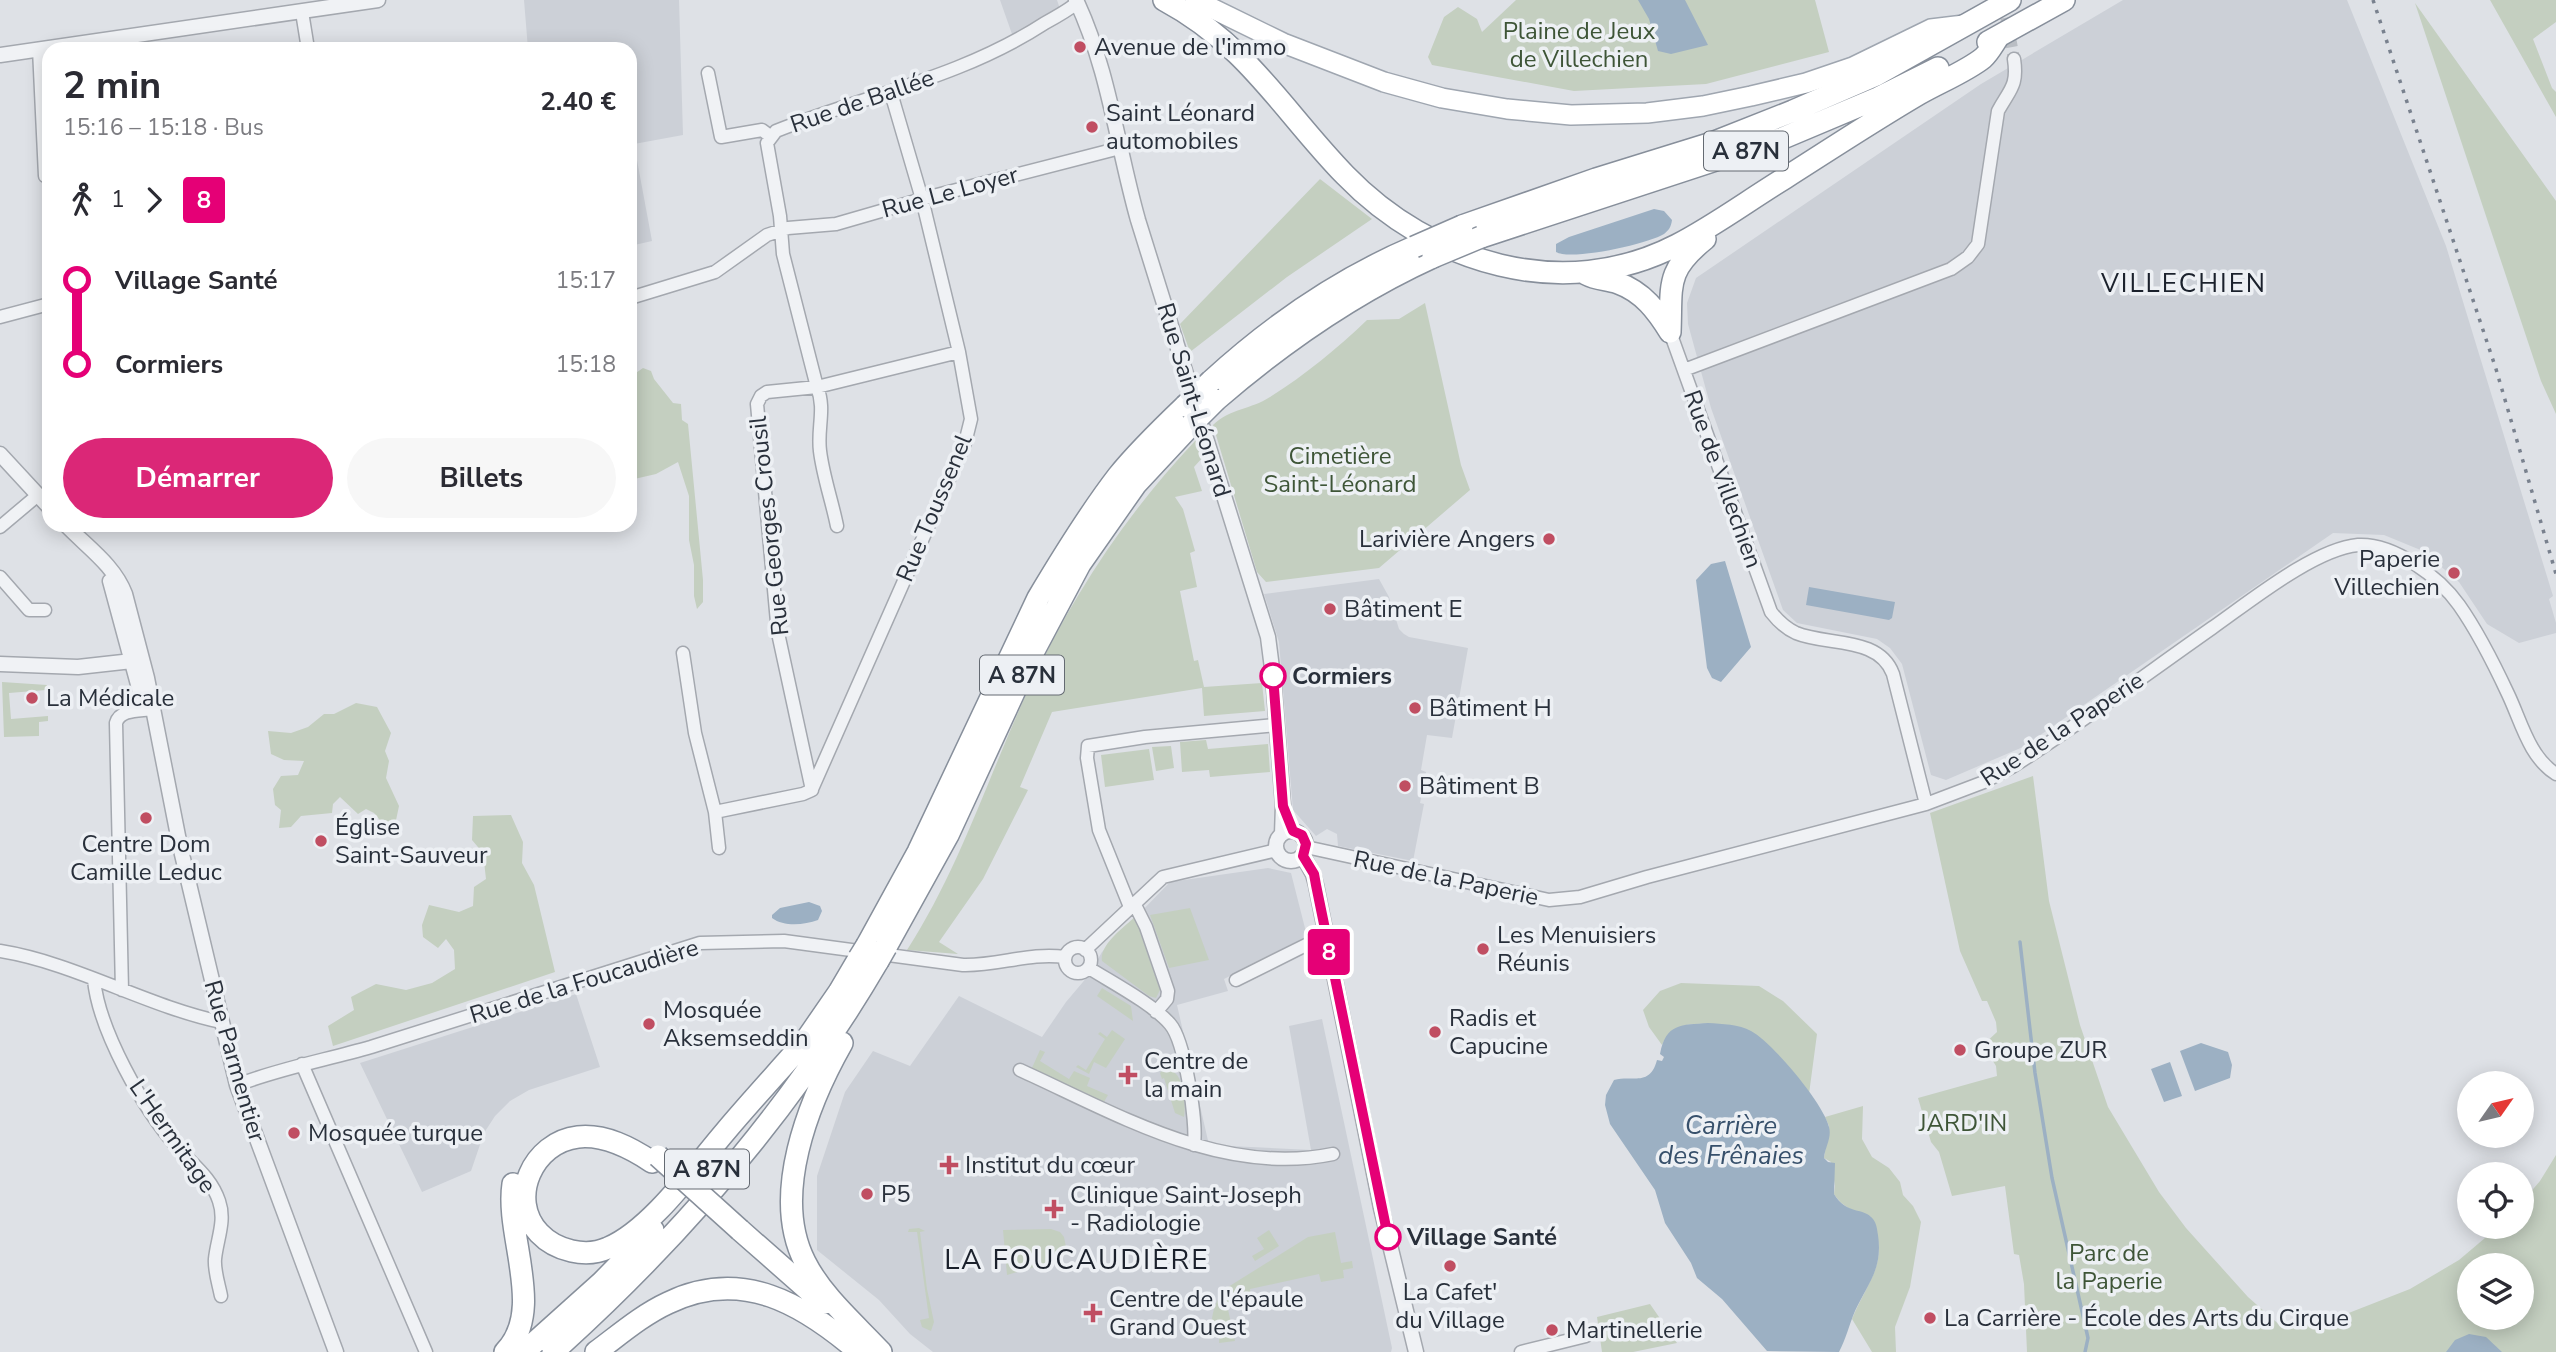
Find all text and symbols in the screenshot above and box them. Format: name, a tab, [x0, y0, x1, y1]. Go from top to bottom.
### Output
park label: Plaine de Jeux de Villechien	[1503, 15, 1656, 75]
place label: Avenue de l'immo	[1094, 31, 1286, 63]
marker: Avenue de l'immo	[1072, 39, 1088, 55]
text: 2 min	[63, 60, 161, 111]
street label: Rue de Ballée	[786, 61, 938, 141]
text: 2.40 €	[540, 84, 616, 119]
place label: Saint Léonard automobiles	[1106, 97, 1255, 157]
text: 15:16 – 15:18 · Bus	[63, 112, 264, 143]
marker: Saint Léonard automobiles	[1084, 119, 1100, 135]
road number: A 87N	[1704, 132, 1788, 170]
street label: Rue Le Loyer	[878, 158, 1022, 226]
icon: walk	[63, 181, 101, 219]
icon: forward	[135, 181, 173, 219]
text: 1	[111, 184, 125, 215]
text: 8	[197, 184, 211, 216]
text: Village Santé	[115, 263, 278, 298]
text: 15:17	[556, 265, 616, 296]
district label: VILLECHIEN	[2100, 266, 2267, 301]
street label: Rue Saint-Léonard	[1149, 299, 1239, 501]
text: Cormiers	[115, 347, 223, 382]
text: 15:18	[556, 349, 616, 380]
street label: Rue de Villechien	[1676, 386, 1770, 572]
street label: Rue Georges Crousil	[742, 415, 796, 637]
street label: Rue Toussenel	[889, 429, 979, 587]
button: Démarrer	[63, 438, 333, 518]
button: Billets	[347, 438, 616, 518]
park label: Cimetière Saint-Léonard	[1264, 440, 1416, 500]
place label: Larivière Angers	[1359, 523, 1535, 555]
marker: Larivière Angers	[1541, 531, 1557, 547]
place label: Paperie Villechien	[2333, 543, 2440, 603]
marker: Paperie Villechien	[2446, 565, 2462, 581]
place label: Bâtiment E	[1344, 593, 1462, 625]
marker: Bâtiment E	[1322, 601, 1338, 617]
road number: A 87N	[980, 656, 1064, 694]
place label: Cormiers	[1292, 660, 1392, 692]
marker: Cormiers	[1260, 663, 1286, 689]
street label: Rue de la Paperie	[1974, 664, 2150, 794]
place label: La Médicale	[46, 682, 174, 714]
marker: La Médicale	[24, 690, 40, 706]
place label: Bâtiment H	[1429, 692, 1552, 724]
marker: Bâtiment H	[1407, 700, 1423, 716]
place label: Bâtiment B	[1419, 770, 1540, 802]
marker: Bâtiment B	[1397, 778, 1413, 794]
marker: Centre Dom Camille Leduc	[138, 810, 154, 826]
place label: Église Saint-Sauveur	[335, 811, 488, 871]
place label: Centre Dom Camille Leduc	[70, 828, 222, 888]
marker: Église Saint-Sauveur	[313, 833, 329, 849]
street label: Rue de la Paperie	[1351, 843, 1541, 913]
place label: Les Menuisiers Réunis	[1497, 919, 1656, 979]
line badge: 8	[1306, 929, 1352, 975]
street label: Rue de la Foucaudière	[466, 931, 702, 1031]
text: 8	[1322, 936, 1336, 968]
marker: Les Menuisiers Réunis	[1475, 941, 1491, 957]
street label: Rue Parmentier	[197, 976, 273, 1146]
place label: Mosquée Aksemseddin	[663, 994, 809, 1054]
place label: Radis et Capucine	[1449, 1002, 1548, 1062]
marker: Mosquée Aksemseddin	[641, 1016, 657, 1032]
marker: Radis et Capucine	[1427, 1024, 1443, 1040]
place label: Groupe ZUR	[1974, 1034, 2107, 1066]
marker: Groupe ZUR	[1952, 1042, 1968, 1058]
place label: Centre de la main	[1144, 1045, 1248, 1105]
marker: Centre de la main	[1118, 1065, 1138, 1085]
north arrow	[2457, 1071, 2534, 1148]
map controls	[2457, 1071, 2534, 1330]
street label: L'Hermitage	[122, 1073, 224, 1199]
park label: JARD'IN	[1918, 1107, 2007, 1139]
water label: Carrière des Frênaies	[1658, 1108, 1804, 1173]
place label: Mosquée turque	[308, 1117, 483, 1149]
marker: Mosquée turque	[286, 1125, 302, 1141]
place label: Institut du cœur	[965, 1149, 1135, 1181]
road number: A 87N	[665, 1150, 749, 1188]
marker: Institut du cœur	[939, 1155, 959, 1175]
button: locate	[2457, 1162, 2534, 1239]
place label: P5	[881, 1178, 911, 1210]
place label: Clinique Saint-Joseph - Radiologie	[1070, 1179, 1302, 1239]
marker: P5	[859, 1186, 875, 1202]
marker: Clinique Saint-Joseph - Radiologie	[1044, 1199, 1064, 1219]
place label: Village Santé	[1406, 1221, 1557, 1253]
marker: Village Santé	[1375, 1224, 1401, 1250]
park label: Parc de la Paperie	[2055, 1237, 2163, 1297]
district label: LA FOUCAUDIÈRE	[944, 1241, 1210, 1279]
button: layers	[2457, 1253, 2534, 1330]
marker: La Cafet' du Village	[1442, 1258, 1458, 1274]
place label: La Cafet' du Village	[1395, 1276, 1505, 1336]
place label: Centre de l'épaule Grand Ouest	[1109, 1283, 1304, 1343]
place label: La Carrière - École des Arts du Cirque	[1944, 1302, 2349, 1334]
marker: Centre de l'épaule Grand Ouest	[1083, 1303, 1103, 1323]
marker: La Carrière - École des Arts du Cirque	[1922, 1310, 1938, 1326]
place label: Martinellerie	[1566, 1314, 1703, 1346]
marker: Martinellerie	[1544, 1322, 1560, 1338]

